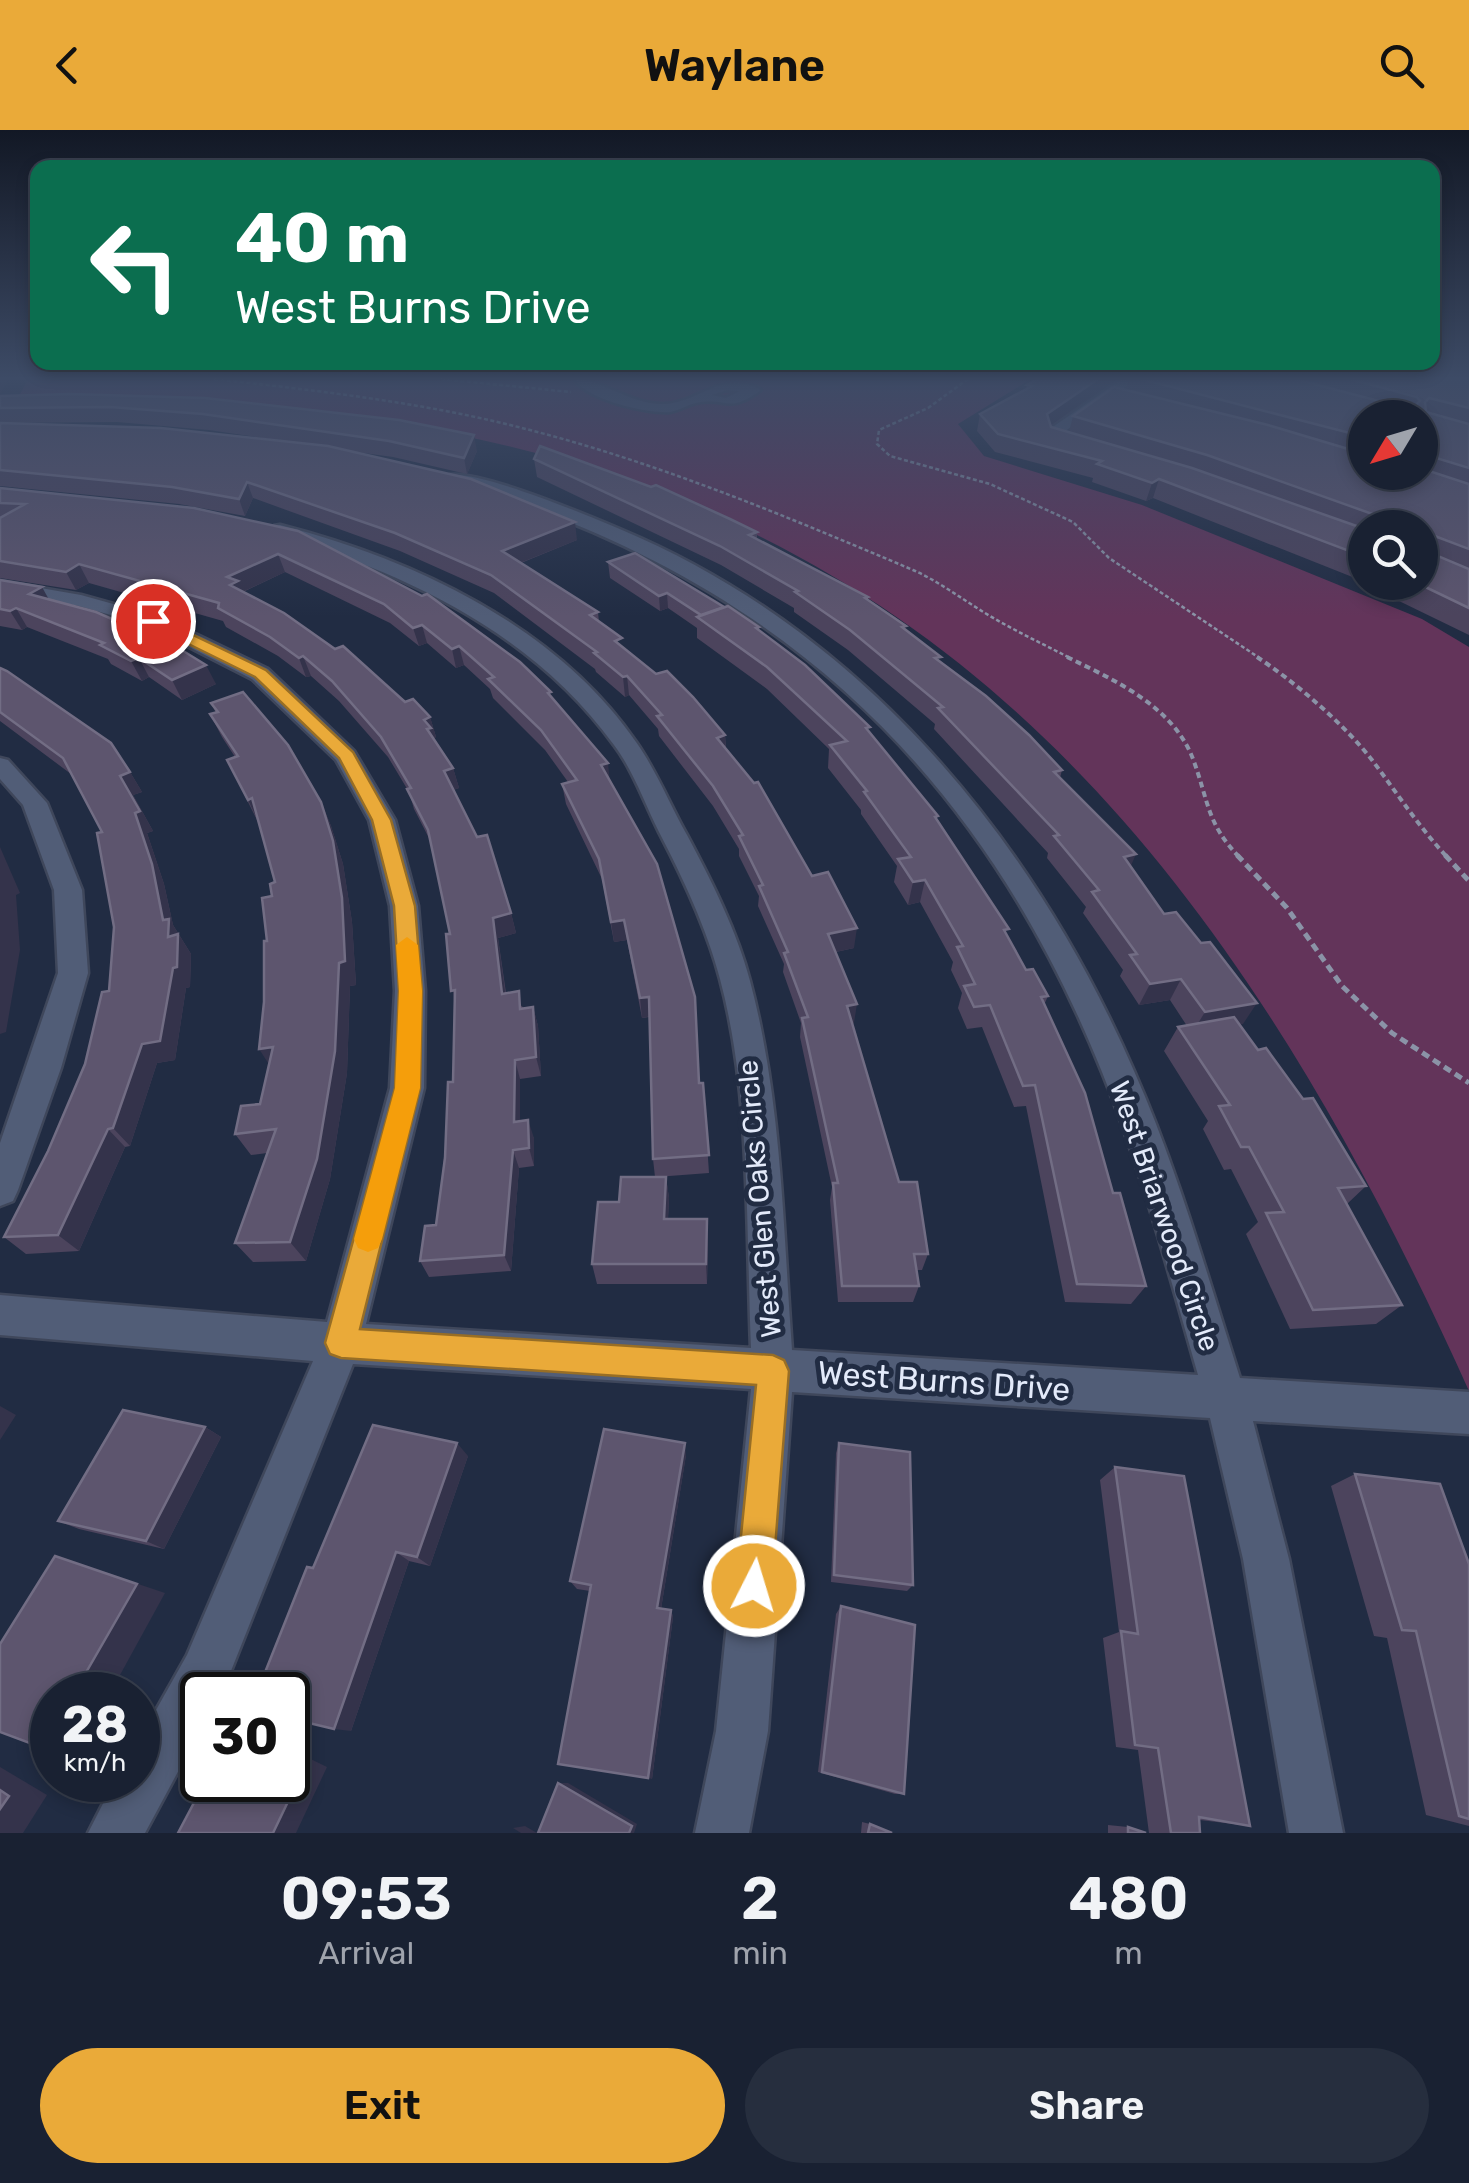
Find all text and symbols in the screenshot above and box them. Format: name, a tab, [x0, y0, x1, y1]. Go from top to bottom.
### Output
icon: back	[40, 38, 95, 93]
icon: search	[1374, 38, 1429, 93]
text: Waylane	[644, 39, 825, 92]
text: 40 m	[235, 197, 409, 280]
icon: left	[70, 200, 200, 330]
text: West Burns Drive	[235, 281, 591, 334]
north arrow	[1348, 400, 1438, 490]
map controls	[1348, 400, 1438, 600]
button: search	[1348, 510, 1438, 600]
pin	[111, 579, 196, 664]
icon: arrive	[126, 594, 181, 649]
street label: West Glen Oaks Circle	[731, 1059, 788, 1339]
street label: West Briarwood Circle	[1103, 1077, 1226, 1355]
street label: West Burns Drive	[817, 1353, 1071, 1409]
position arrow	[702, 1534, 806, 1638]
speed limit sign: 30	[180, 1672, 310, 1802]
text: 28	[62, 1695, 128, 1755]
text: km/h	[64, 1748, 126, 1777]
text: 09:53	[280, 1863, 452, 1934]
text: 2	[741, 1863, 779, 1934]
text: 480	[1068, 1863, 1188, 1934]
text: Arrival	[318, 1934, 414, 1972]
text: min	[732, 1934, 788, 1972]
text: m	[1114, 1934, 1143, 1972]
button: Exit	[40, 2048, 725, 2163]
button: Share	[745, 2048, 1429, 2163]

